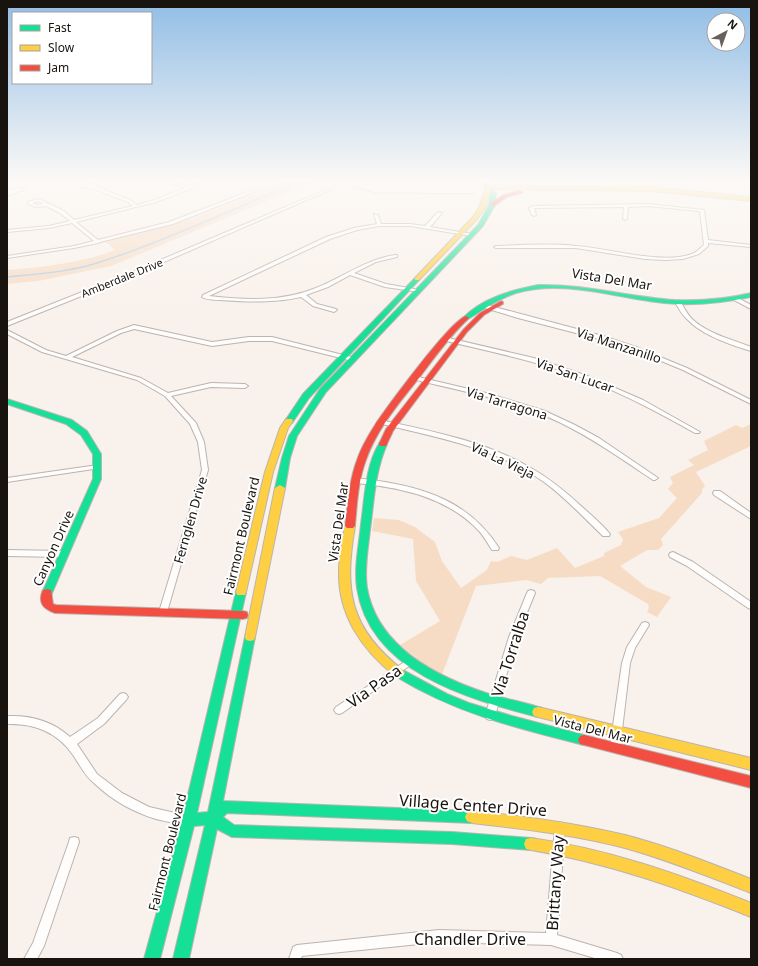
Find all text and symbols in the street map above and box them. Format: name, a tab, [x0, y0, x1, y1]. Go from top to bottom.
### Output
legend	[12, 12, 152, 84]
north arrow	[706, 12, 746, 52]
text: N	[725, 15, 741, 33]
text: Fast	[48, 19, 72, 36]
text: Slow	[48, 39, 75, 56]
text: Jam	[47, 59, 69, 76]
street label: Amberdale Drive	[79, 254, 165, 301]
street label: Vista Del Mar	[571, 264, 654, 294]
street label: Via Manzanillo	[574, 323, 664, 367]
street label: Via San Lucar	[534, 353, 617, 397]
street label: Via Tarragona	[464, 382, 550, 424]
street label: Via La Vieja	[468, 437, 538, 483]
street label: Fernglen Drive	[169, 474, 211, 566]
street label: Fairmont Boulevard	[219, 475, 263, 597]
street label: Vista Del Mar	[323, 480, 353, 563]
street label: Canyon Drive	[28, 507, 78, 589]
street label: Via Torralba	[486, 608, 534, 700]
street label: Via Pasa	[342, 659, 406, 713]
street label: Vista Del Mar	[552, 710, 635, 748]
street label: Village Center Drive	[398, 789, 548, 821]
street label: Fairmont Boulevard	[144, 791, 190, 913]
street label: Brittany Way	[541, 834, 569, 931]
street label: Chandler Drive	[414, 928, 526, 950]

